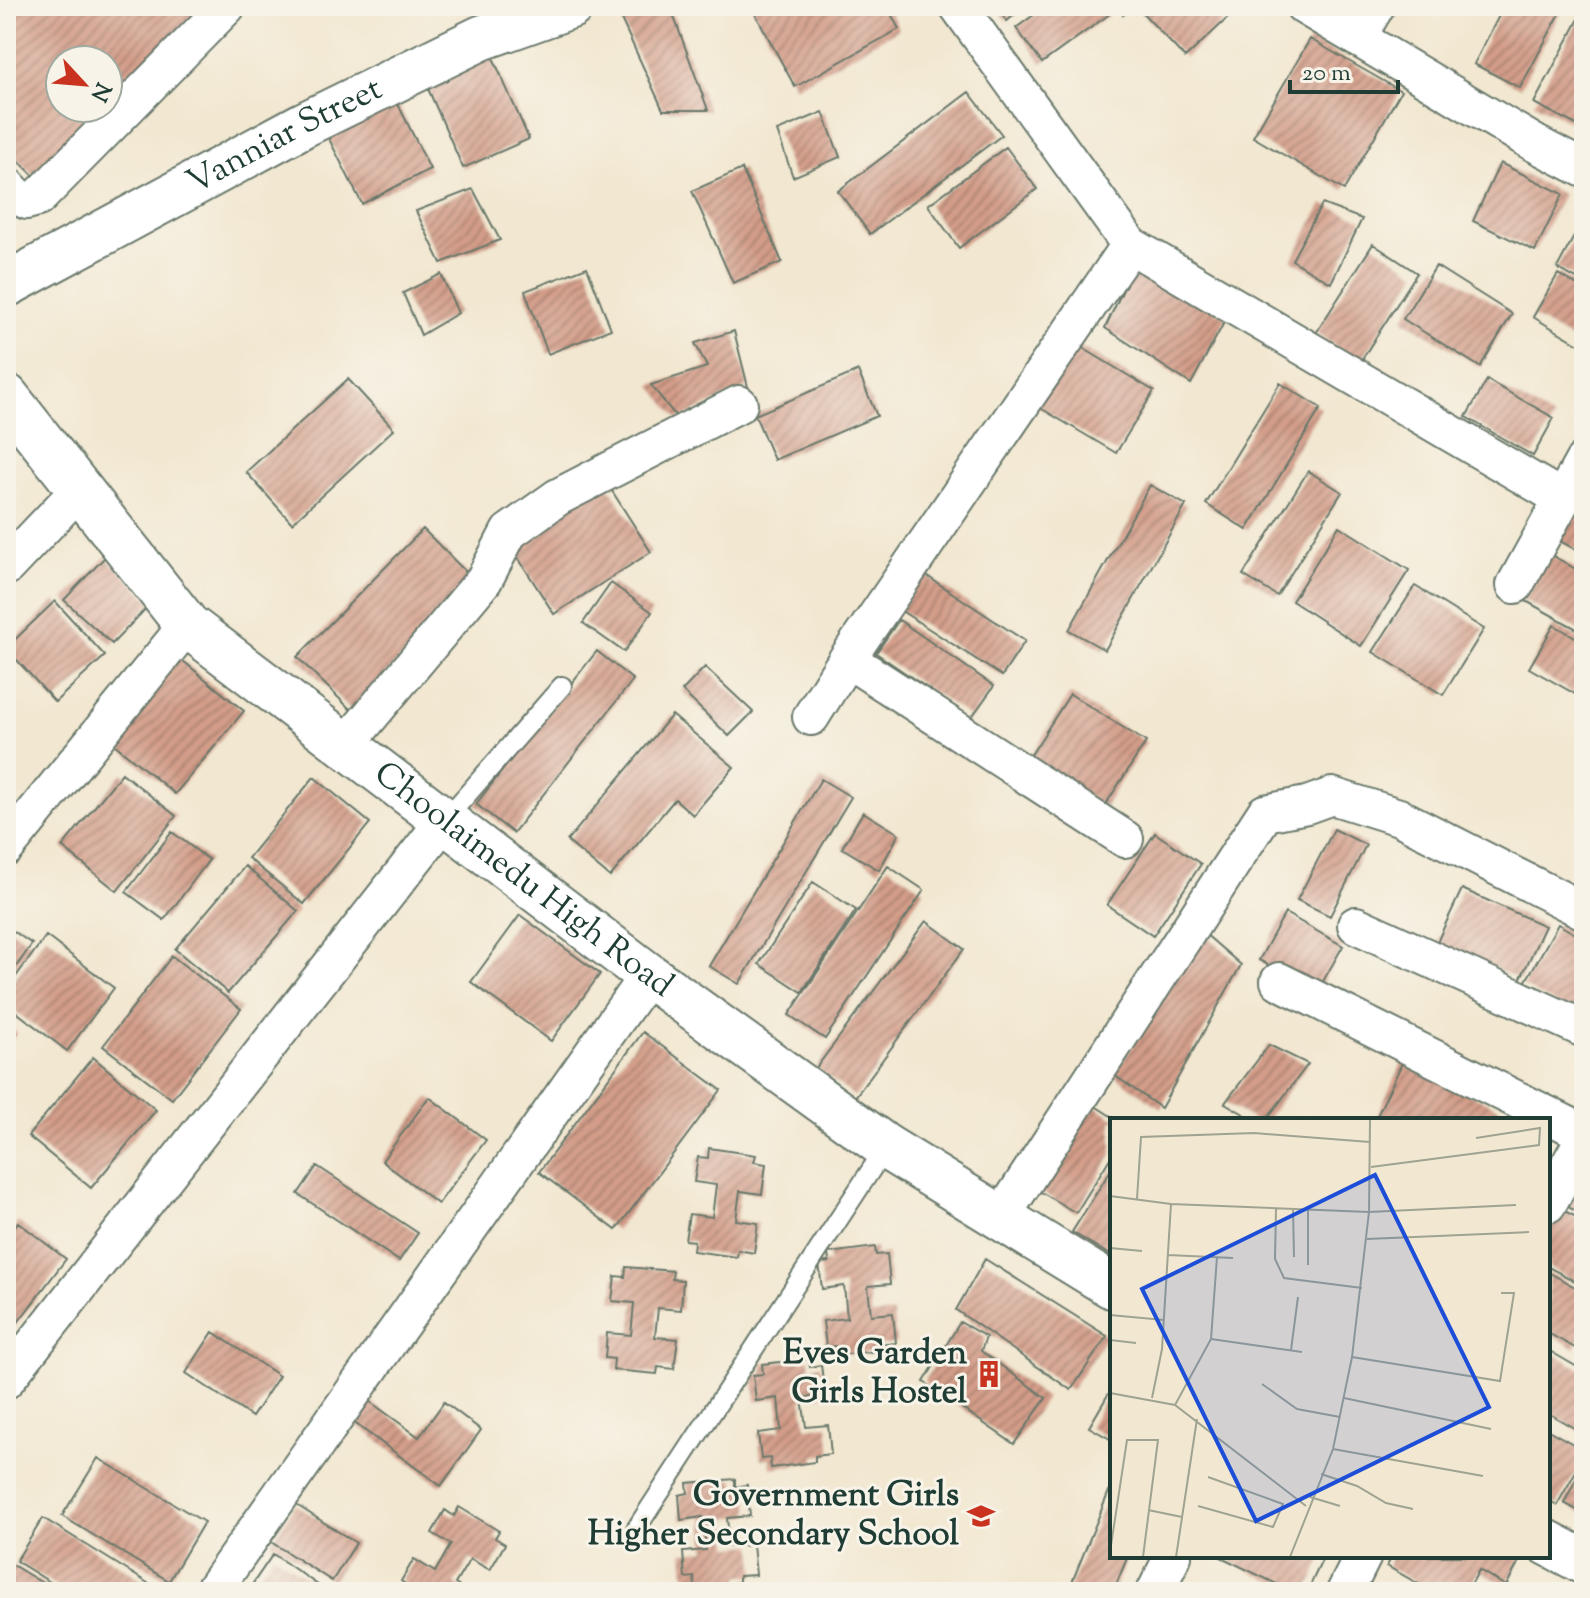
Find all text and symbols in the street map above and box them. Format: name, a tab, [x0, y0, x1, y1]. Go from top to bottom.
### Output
north arrow	[44, 44, 124, 124]
scale bar	[1290, 44, 1398, 94]
text: 20 m	[1302, 57, 1351, 91]
street label: Vanniar Street	[178, 65, 391, 207]
text: N	[81, 77, 118, 107]
street label: Choolaimedu High Road	[363, 750, 683, 1010]
inset map	[1110, 1118, 1550, 1558]
place label: Eves Garden Girls Hostel	[783, 1330, 967, 1418]
building icon: Eves Garden Girls Hostel	[974, 1359, 1004, 1389]
place label: Government Girls Higher Secondary School	[588, 1472, 960, 1560]
school or university icon: Government Girls Higher Secondary School	[966, 1501, 996, 1531]

